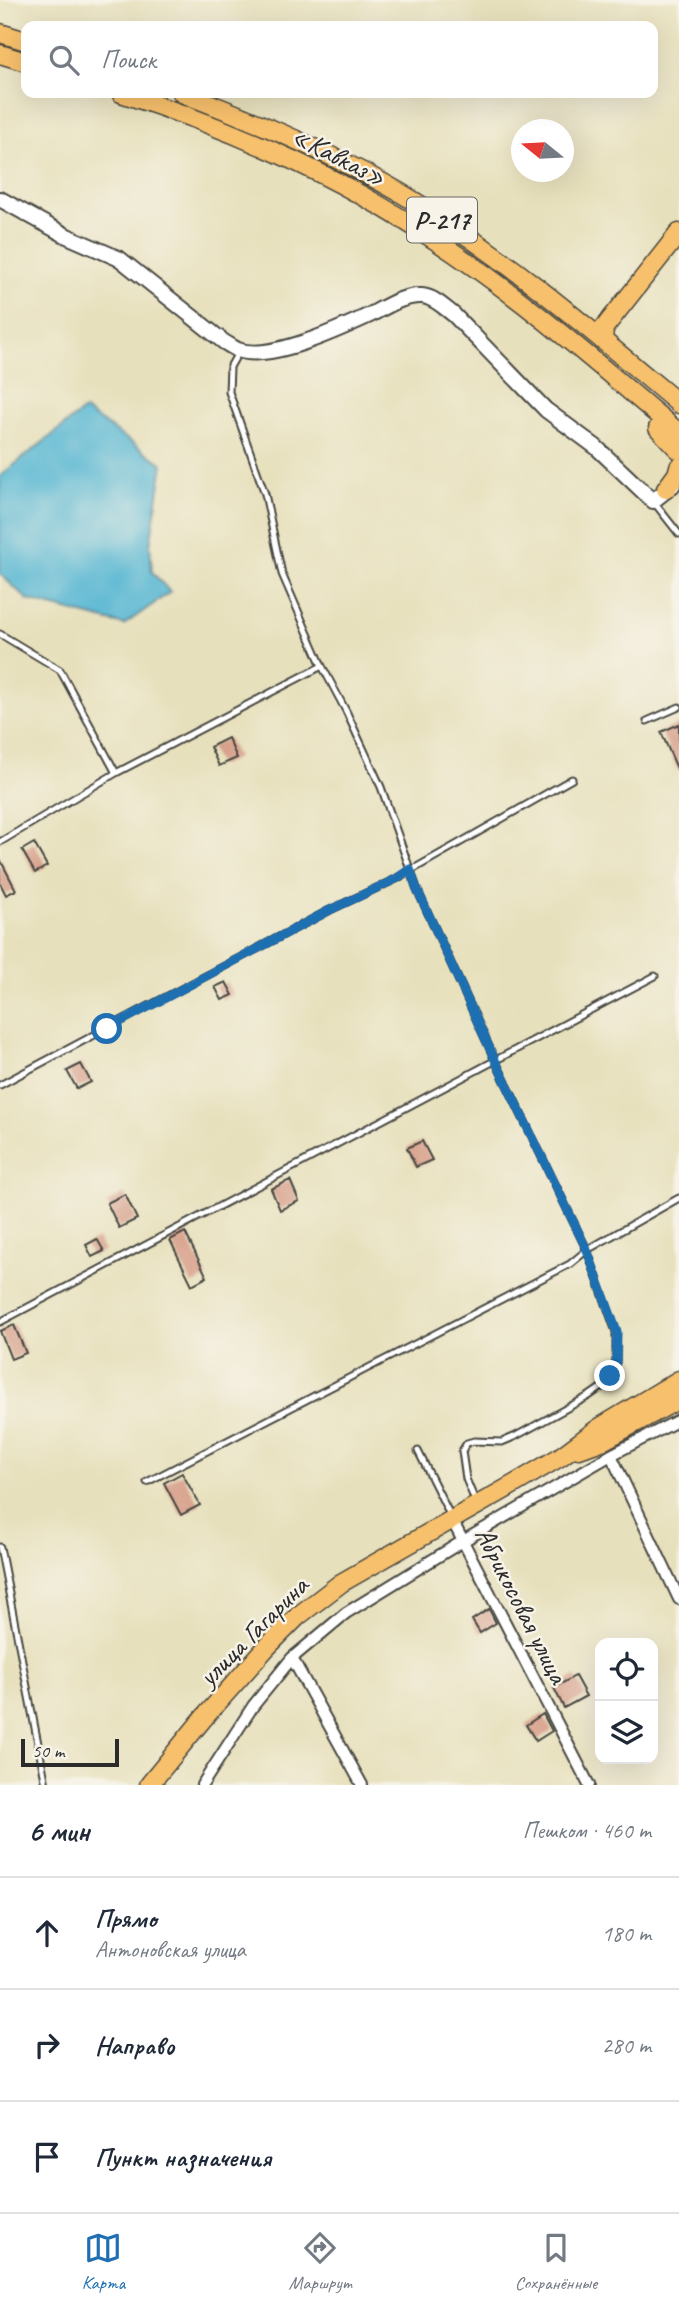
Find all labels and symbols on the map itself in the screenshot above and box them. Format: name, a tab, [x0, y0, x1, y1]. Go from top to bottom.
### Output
street label: «Кавказ»	[286, 118, 392, 194]
north arrow	[511, 119, 574, 182]
road number: Р-217	[407, 197, 477, 242]
route start	[91, 1013, 122, 1044]
route end	[594, 1360, 625, 1391]
street label: Абрикосовая улица	[468, 1521, 577, 1691]
street label: улица Гагарина	[189, 1567, 317, 1695]
scale bar	[21, 1736, 119, 1768]

